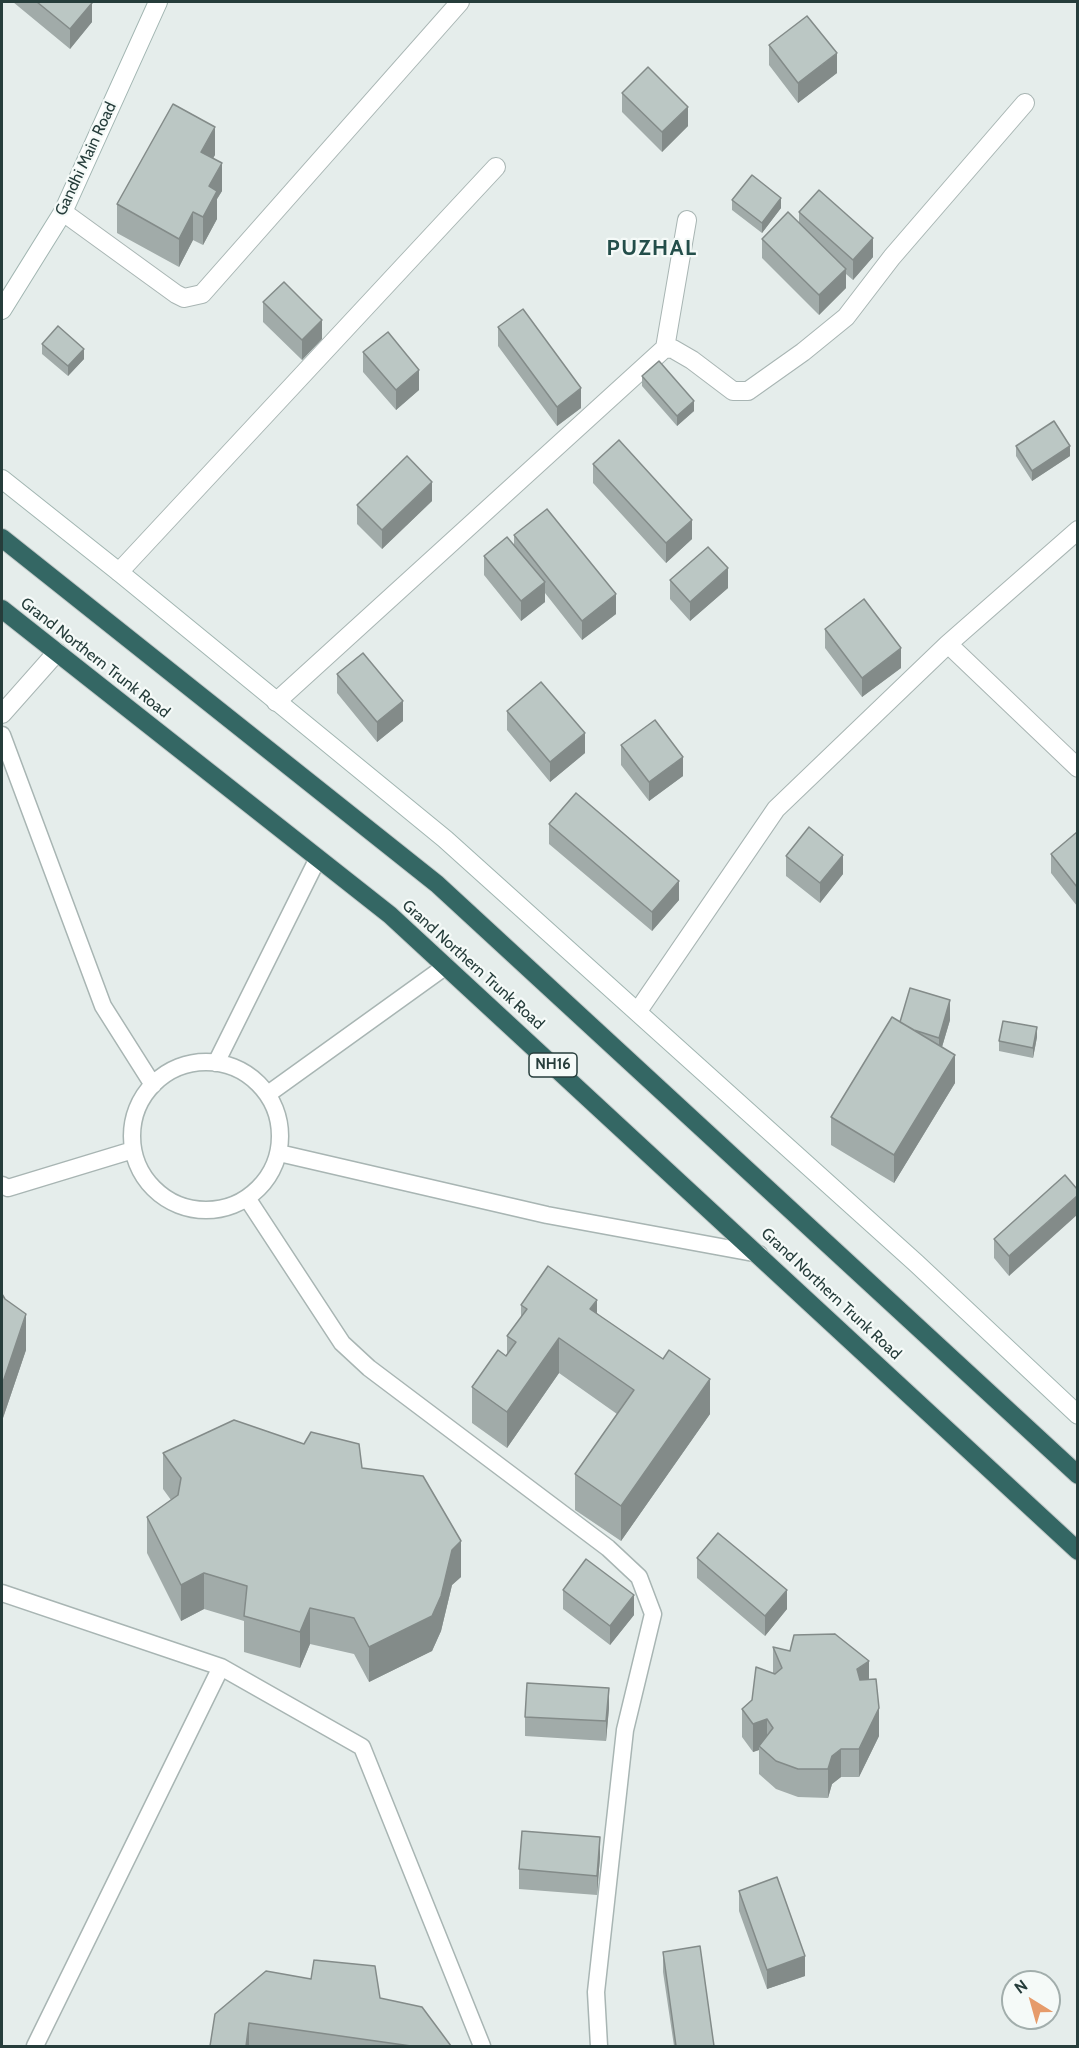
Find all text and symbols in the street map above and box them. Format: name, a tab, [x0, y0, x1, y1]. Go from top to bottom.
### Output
street label: Gandhi Main Road	[51, 99, 121, 219]
district label: PUZHAL	[607, 236, 697, 262]
street label: Grand Northern Trunk Road	[16, 594, 174, 722]
street label: Grand Northern Trunk Road	[398, 896, 548, 1034]
road number: NH16	[529, 1053, 577, 1077]
street label: Grand Northern Trunk Road	[757, 1224, 905, 1364]
north arrow	[1001, 1970, 1061, 2030]
text: N	[1011, 1976, 1031, 1998]

